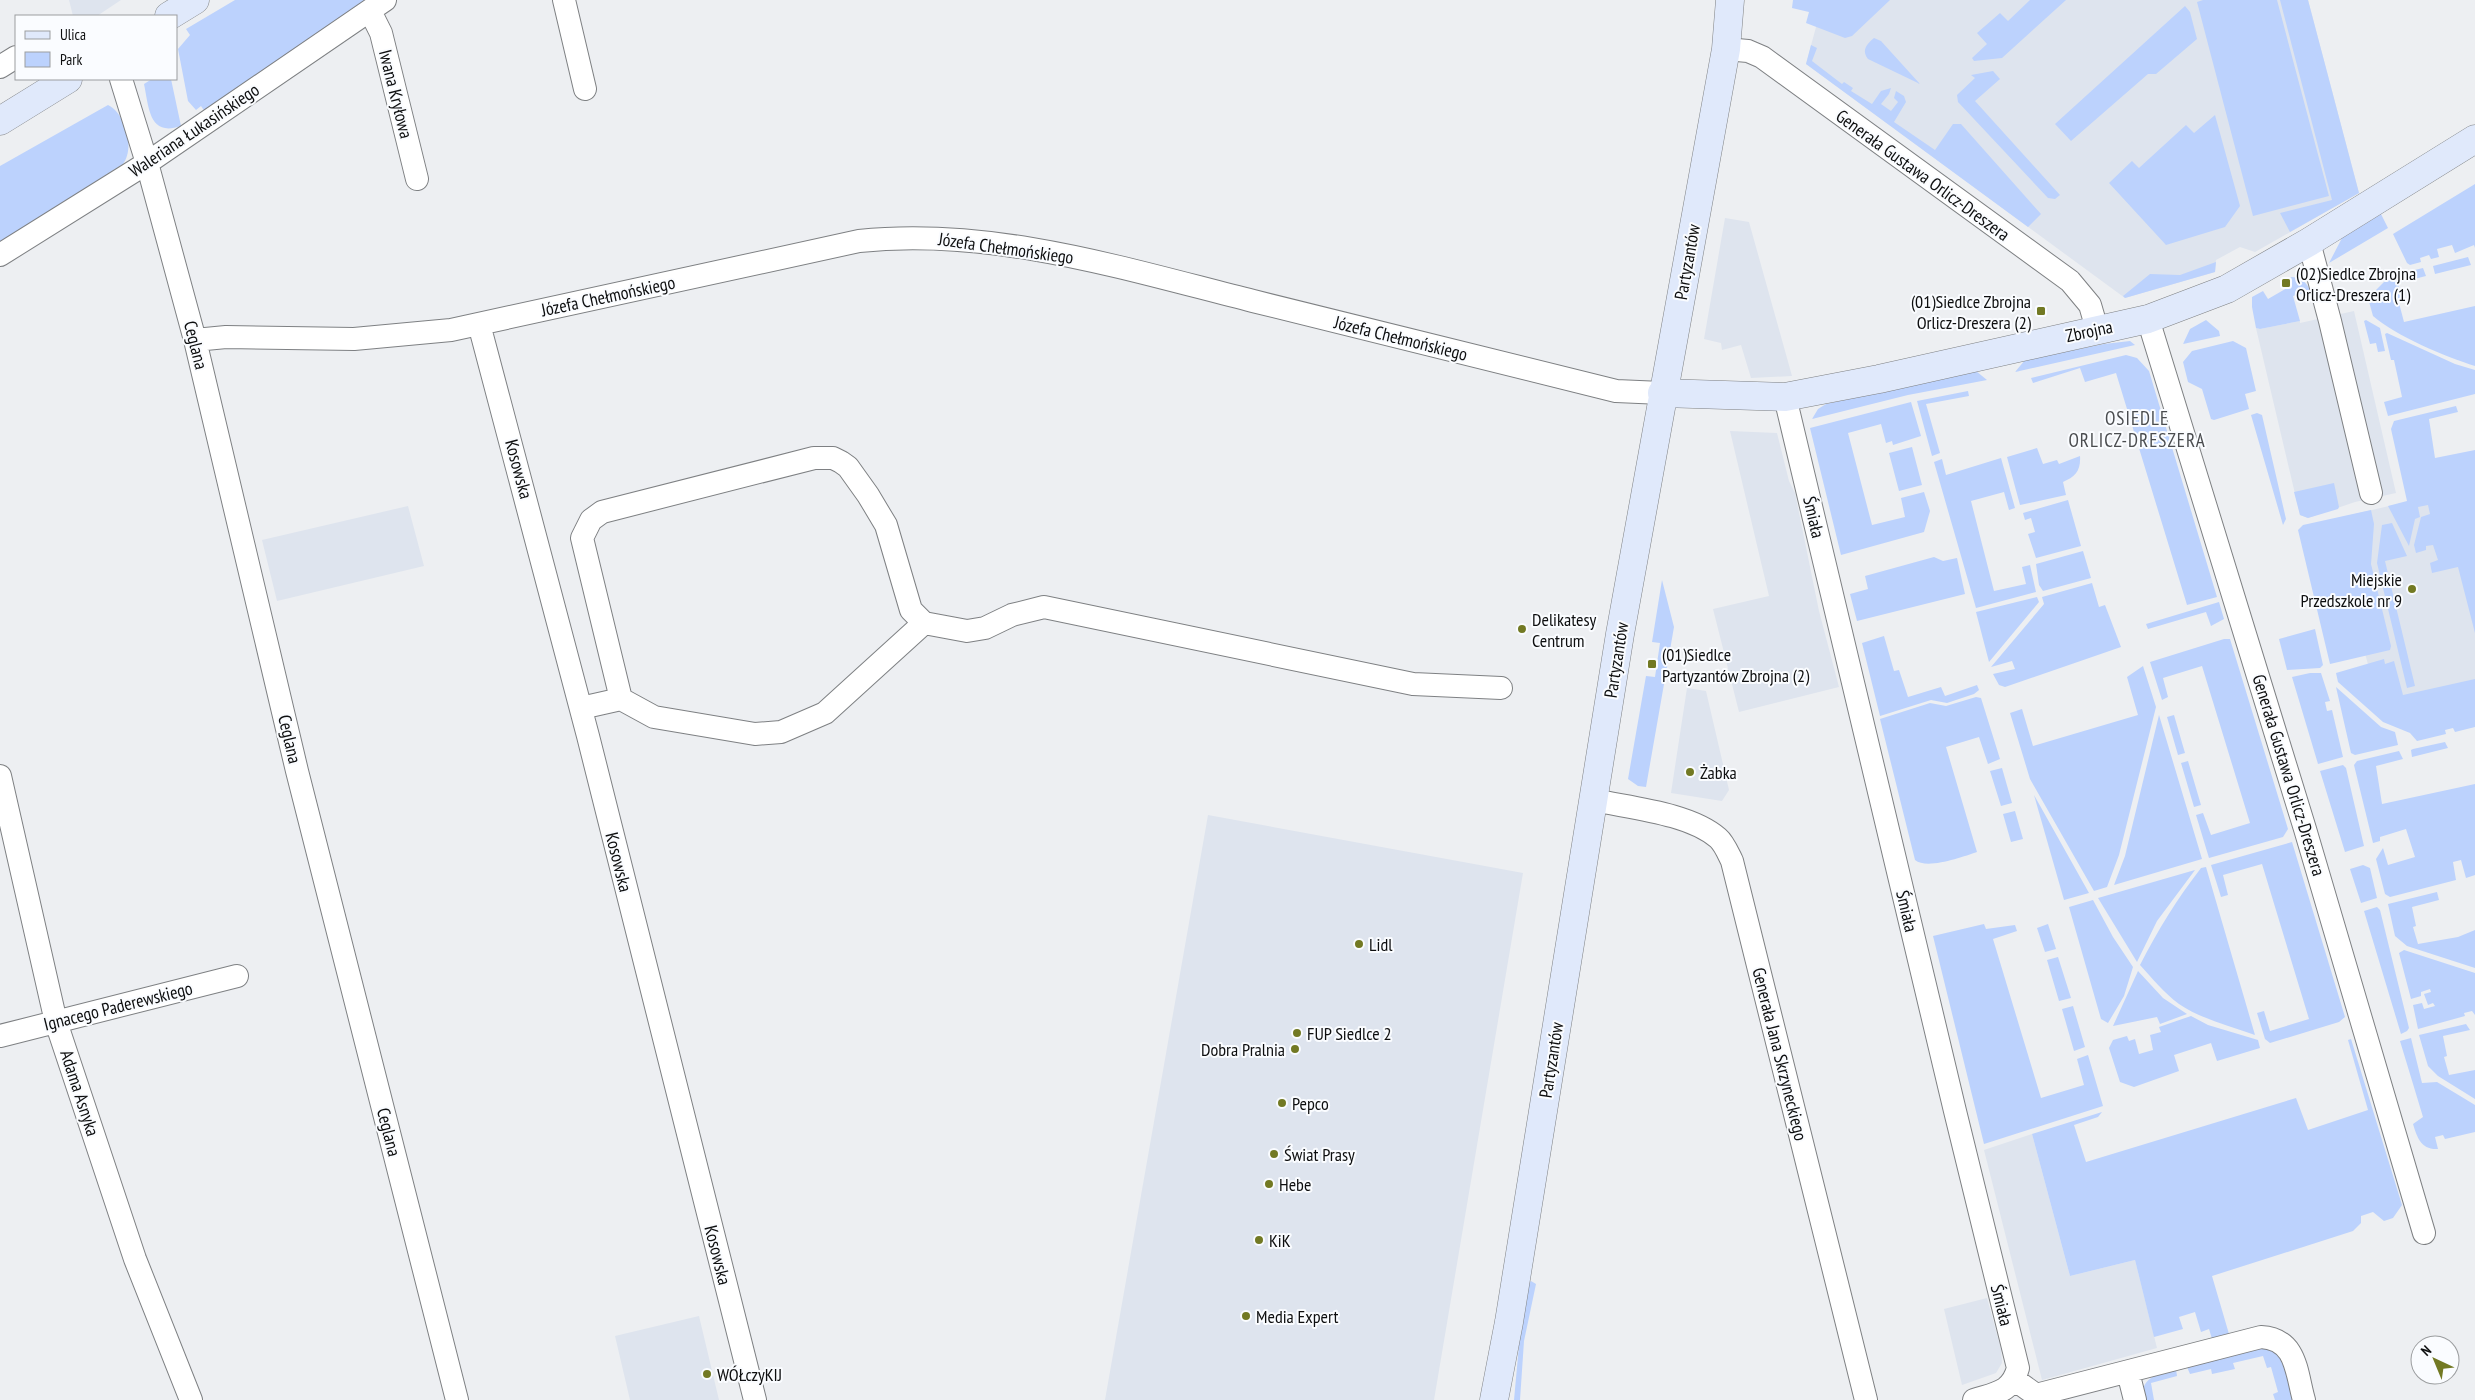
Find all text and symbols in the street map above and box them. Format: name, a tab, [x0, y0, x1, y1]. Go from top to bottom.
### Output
legend	[15, 15, 178, 80]
text: Ulica	[60, 25, 86, 44]
street label: Iwana Kryłowa	[374, 47, 418, 141]
text: Park	[60, 50, 82, 69]
street label: Waleriana Łukasińskiego	[124, 78, 264, 182]
street label: Generała Gustawa Orlicz-Dreszera	[1831, 104, 2015, 246]
street label: Partyzantów	[1669, 222, 1705, 302]
street label: Józefa Chełmońskiego	[936, 227, 1075, 269]
place label: (02)Siedlce Zbrojna Orlicz-Dreszera (1)	[2296, 262, 2416, 306]
street label: Józefa Chełmońskiego	[538, 271, 677, 322]
marker: (02)Siedlce Zbrojna Orlicz-Dreszera (1)	[2280, 277, 2292, 289]
place label: (01)Siedlce Zbrojna Orlicz-Dreszera (2)	[1911, 290, 2032, 334]
marker: (01)Siedlce Zbrojna Orlicz-Dreszera (2)	[2035, 305, 2047, 317]
street label: Józefa Chełmońskiego	[1331, 310, 1470, 366]
street label: Zbrojna	[2063, 315, 2115, 347]
street label: Ceglana	[179, 318, 213, 372]
district label: OSIEDLE ORLICZ-DRESZERA	[2068, 406, 2206, 452]
street label: Kosowska	[500, 437, 538, 501]
street label: Śmiała	[1798, 494, 1830, 540]
place label: Miejskie Przedszkole nr 9	[2301, 568, 2402, 612]
marker: Miejskie Przedszkole nr 9	[2406, 583, 2418, 595]
place label: Delikatesy Centrum	[1532, 608, 1596, 652]
street label: Partyzantów	[1599, 620, 1633, 699]
marker: Delikatesy Centrum	[1516, 623, 1528, 635]
place label: (01)Siedlce Partyzantów Zbrojna (2)	[1662, 643, 1810, 687]
marker: (01)Siedlce Partyzantów Zbrojna (2)	[1646, 658, 1658, 670]
street label: Generała Gustawa Orlicz-Dreszera	[2247, 671, 2331, 879]
street label: Ceglana	[273, 712, 307, 766]
place label: Żabka	[1700, 761, 1737, 784]
marker: Żabka	[1684, 766, 1696, 778]
street label: Kosowska	[601, 830, 637, 894]
street label: Śmiała	[1891, 888, 1923, 934]
place label: Lidl	[1369, 933, 1393, 956]
marker: Lidl	[1353, 938, 1365, 950]
street label: Generała Jana Skrzyneckiego	[1747, 965, 1813, 1143]
street label: Ignacego Paderewskiego	[41, 976, 195, 1036]
street label: Partyzantów	[1534, 1020, 1568, 1099]
place label: FUP Siedlce 2	[1307, 1022, 1392, 1045]
marker: FUP Siedlce 2	[1291, 1027, 1303, 1039]
place label: Dobra Pralnia	[1201, 1038, 1285, 1061]
marker: Dobra Pralnia	[1289, 1043, 1301, 1055]
street label: Adama Asnyka	[55, 1047, 105, 1139]
place label: Pepco	[1292, 1092, 1329, 1115]
marker: Pepco	[1276, 1097, 1288, 1109]
street label: Ceglana	[372, 1105, 406, 1159]
place label: Świat Prasy	[1284, 1143, 1355, 1166]
marker: Świat Prasy	[1268, 1148, 1280, 1160]
place label: Hebe	[1279, 1173, 1311, 1196]
marker: Hebe	[1263, 1178, 1275, 1190]
street label: Kosowska	[700, 1223, 736, 1287]
place label: KiK	[1269, 1229, 1291, 1252]
marker: KiK	[1253, 1234, 1265, 1246]
street label: Śmiała	[1986, 1282, 2018, 1328]
place label: Media Expert	[1256, 1305, 1338, 1328]
marker: Media Expert	[1240, 1310, 1252, 1322]
north arrow	[2410, 1335, 2460, 1385]
text: N	[2417, 1342, 2435, 1360]
place label: WÓŁczyKIJ	[717, 1363, 782, 1386]
marker: WÓŁczyKIJ	[701, 1368, 713, 1380]

